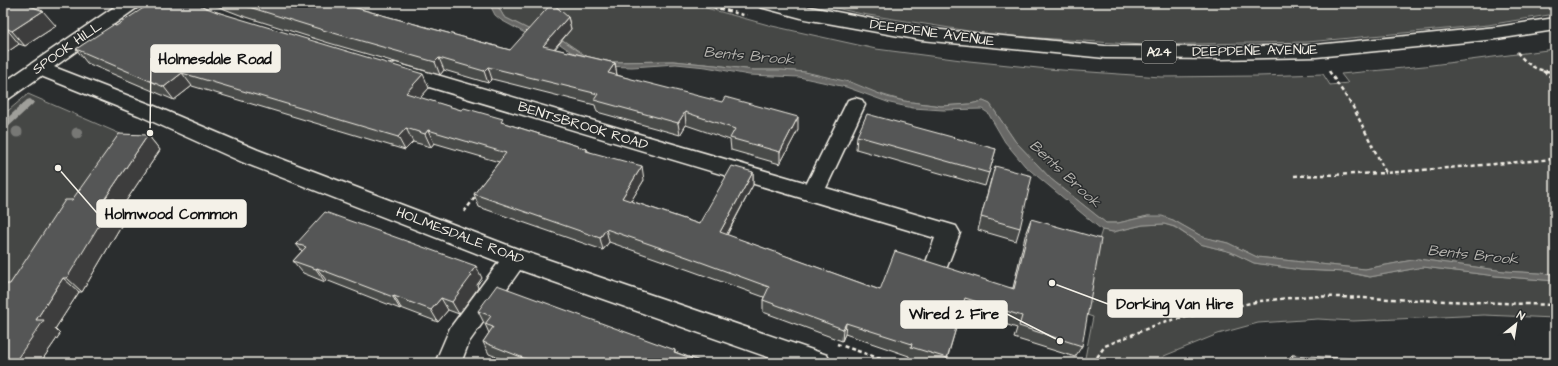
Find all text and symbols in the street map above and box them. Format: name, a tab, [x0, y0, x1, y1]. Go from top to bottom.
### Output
street label: DEEPDENE AVENUE	[868, 14, 996, 52]
street label: SPOOK HILL	[28, 16, 106, 79]
street label: DEEPDENE AVENUE	[1192, 40, 1319, 62]
road number: A24	[1142, 41, 1176, 63]
water label: Bents Brook	[703, 42, 796, 70]
callout: Holmesdale Road	[151, 45, 280, 72]
text: Holmesdale Road	[158, 49, 272, 70]
street label: BENTSBROOK ROAD	[516, 97, 650, 155]
water label: Bents Brook	[1025, 135, 1106, 213]
callout: Holmwood Common	[97, 200, 246, 227]
street label: HOLMESDALE ROAD	[393, 202, 527, 270]
text: Holmwood Common	[105, 204, 238, 225]
water label: Bents Brook	[1427, 240, 1520, 270]
callout: Dorking Van Hire	[1108, 290, 1242, 317]
text: Dorking Van Hire	[1116, 294, 1234, 317]
callout: Wired 2 Fire	[901, 301, 1007, 328]
text: Wired 2 Fire	[908, 304, 999, 325]
north arrow	[1496, 304, 1536, 344]
text: N	[1514, 308, 1528, 324]

